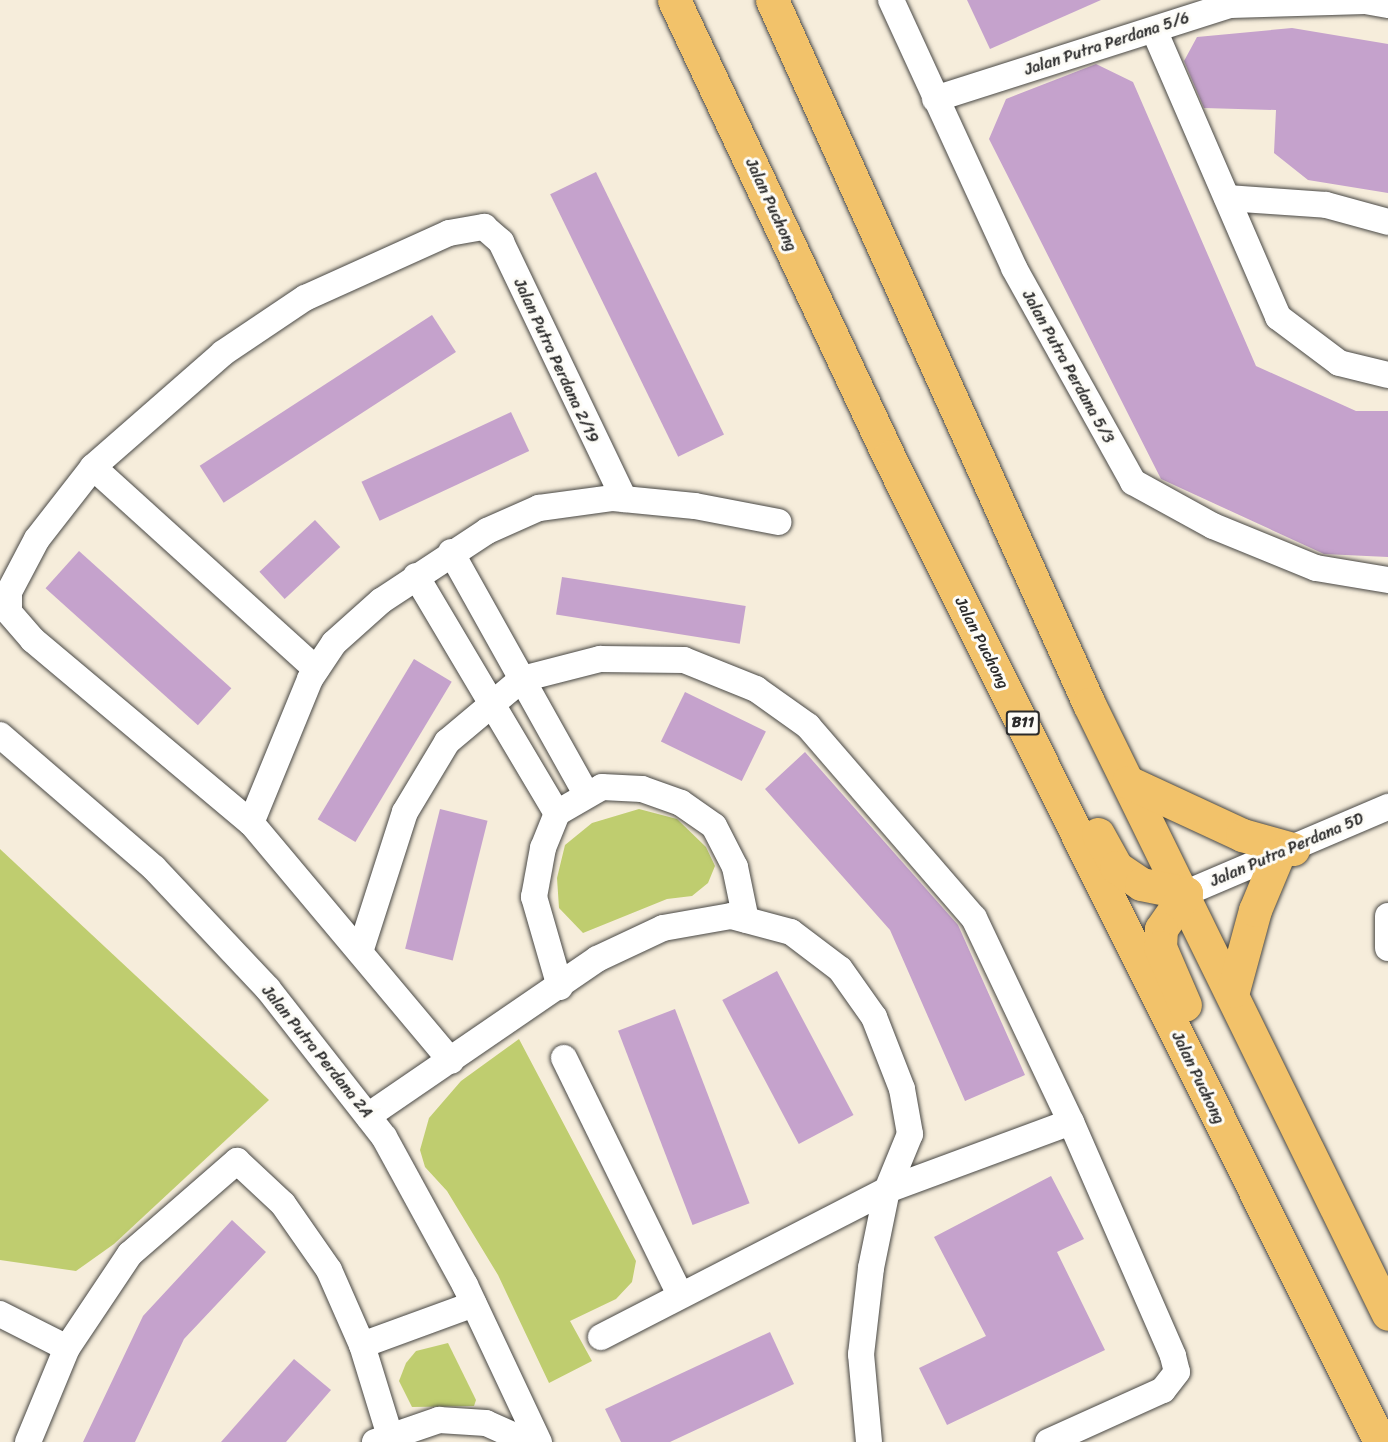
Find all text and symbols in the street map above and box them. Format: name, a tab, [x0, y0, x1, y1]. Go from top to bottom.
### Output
street label: Jalan Putra Perdana 5/6	[1021, 8, 1193, 80]
street label: Jalan Puchong	[741, 155, 801, 255]
street label: Jalan Putra Perdana 2/19	[509, 275, 603, 447]
street label: Jalan Putra Perdana 5/3	[1018, 287, 1118, 447]
street label: Jalan Puchong	[951, 594, 1013, 692]
road number: B11	[1005, 711, 1041, 735]
street label: Jalan Putra Perdana 5D	[1207, 809, 1367, 891]
street label: Jalan Putra Perdana 2A	[257, 981, 377, 1123]
street label: Jalan Puchong	[1167, 1029, 1229, 1127]

